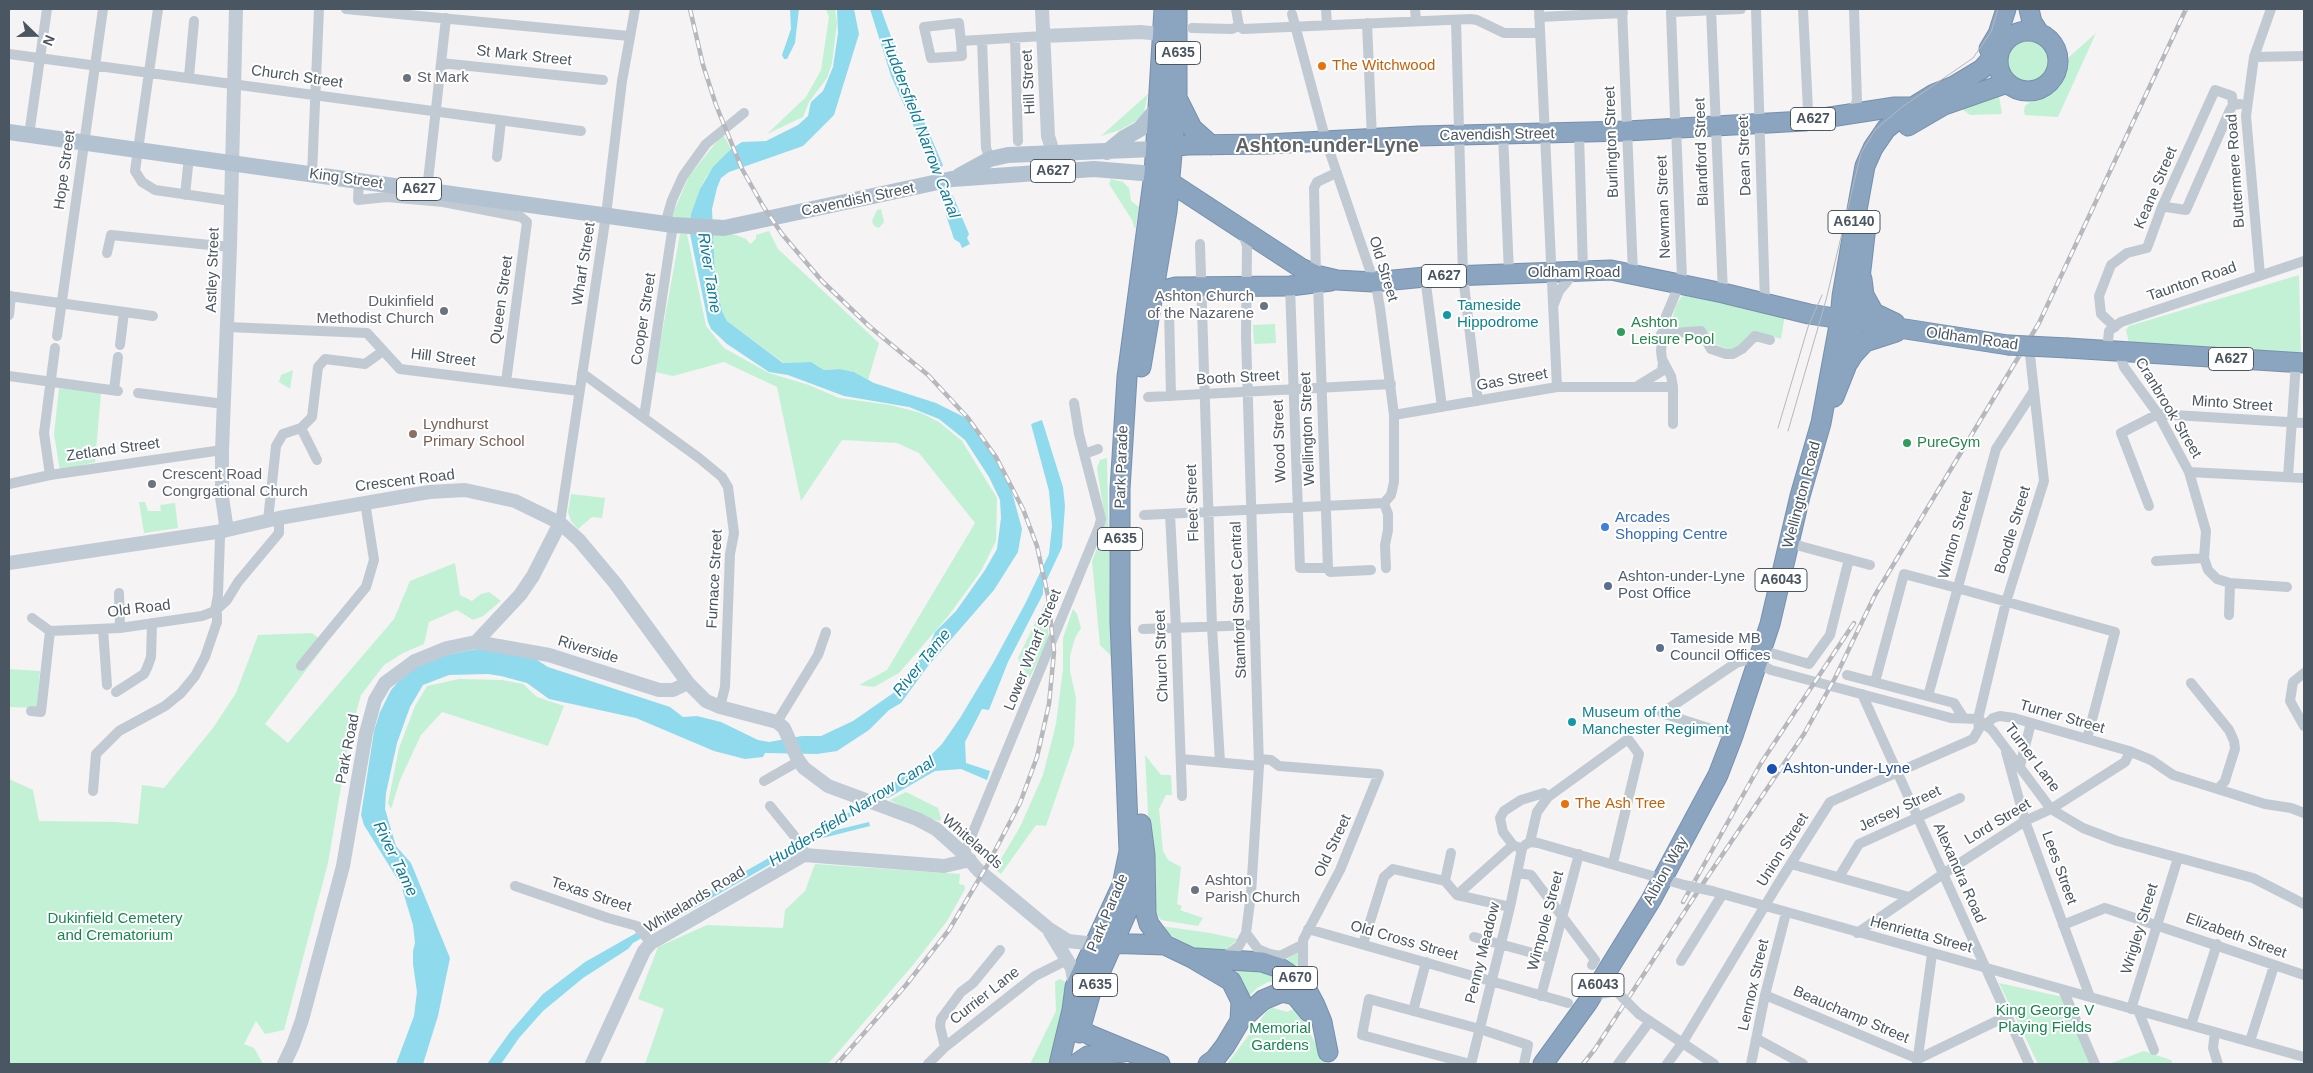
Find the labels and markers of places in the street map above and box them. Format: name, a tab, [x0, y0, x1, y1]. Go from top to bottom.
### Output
place label: The Witchwood	[1332, 57, 1435, 75]
marker: The Witchwood	[1316, 60, 1328, 72]
place label: St Mark	[417, 69, 469, 87]
marker: St Mark	[401, 72, 413, 84]
place label: Ashton Church of the Nazarene	[1147, 288, 1254, 323]
place label: Dukinfield Methodist Church	[316, 293, 434, 328]
place label: Tameside Hippodrome	[1457, 297, 1539, 332]
marker: Ashton Church of the Nazarene	[1258, 300, 1270, 312]
marker: Dukinfield Methodist Church	[438, 305, 450, 317]
marker: Tameside Hippodrome	[1441, 309, 1453, 321]
place label: Ashton Leisure Pool	[1631, 314, 1714, 349]
marker: Ashton Leisure Pool	[1615, 326, 1627, 338]
place label: Lyndhurst Primary School	[423, 416, 525, 451]
marker: Lyndhurst Primary School	[407, 428, 419, 440]
place label: PureGym	[1917, 434, 1980, 452]
marker: PureGym	[1901, 437, 1913, 449]
place label: Crescent Road Congrgational Church	[162, 466, 308, 501]
marker: Crescent Road Congrgational Church	[146, 478, 158, 490]
place label: Arcades Shopping Centre	[1615, 509, 1728, 544]
marker: Arcades Shopping Centre	[1599, 521, 1611, 533]
place label: Ashton-under-Lyne Post Office	[1618, 568, 1745, 603]
marker: Ashton-under-Lyne Post Office	[1602, 580, 1614, 592]
place label: Tameside MB Council Offices	[1670, 630, 1771, 665]
marker: Tameside MB Council Offices	[1654, 642, 1666, 654]
place label: Museum of the Manchester Regiment	[1582, 704, 1729, 739]
marker: Museum of the Manchester Regiment	[1566, 716, 1578, 728]
place label: Ashton-under-Lyne	[1783, 760, 1910, 778]
marker: Ashton-under-Lyne	[1765, 762, 1779, 776]
place label: The Ash Tree	[1575, 795, 1665, 813]
marker: The Ash Tree	[1559, 798, 1571, 810]
place label: Ashton Parish Church	[1205, 872, 1300, 907]
marker: Ashton Parish Church	[1189, 884, 1201, 896]

